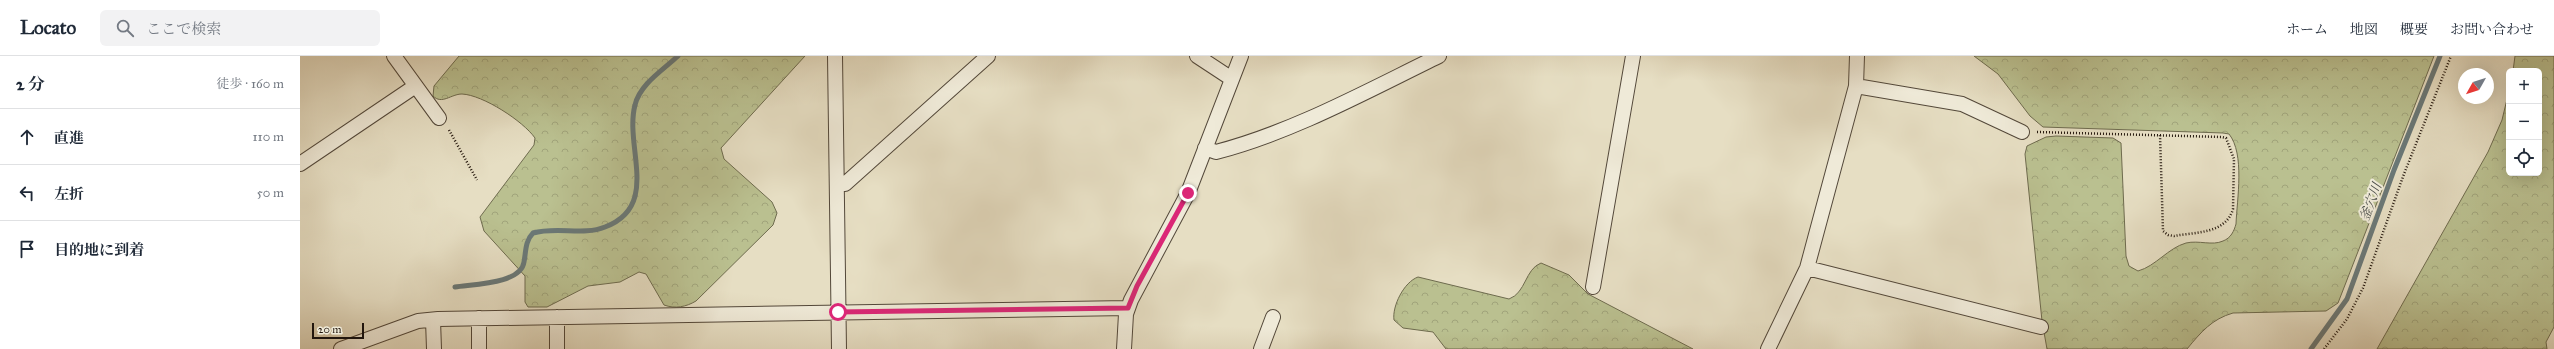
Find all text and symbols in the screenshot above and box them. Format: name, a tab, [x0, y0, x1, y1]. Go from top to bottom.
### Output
search box	[100, 10, 380, 46]
text: Locato	[20, 16, 76, 39]
icon: search	[114, 17, 136, 39]
text: ここで検索	[146, 20, 221, 38]
text: ホーム	[2286, 21, 2328, 38]
text: 地図	[2350, 21, 2378, 38]
text: 概要	[2400, 21, 2428, 38]
text: お問い合わせ	[2450, 21, 2534, 38]
north arrow	[2458, 68, 2494, 104]
map controls	[2506, 68, 2542, 176]
button: +	[2506, 68, 2542, 104]
text: 2 分	[16, 74, 45, 95]
text: 徒歩 · 160 m	[217, 76, 284, 92]
button: −	[2506, 104, 2542, 140]
icon: ahead	[16, 126, 38, 148]
text: 直進	[54, 129, 84, 147]
text: 110 m	[252, 129, 284, 145]
button: locate	[2506, 140, 2542, 176]
water label: 釜穴川	[2357, 179, 2386, 223]
icon: left	[16, 182, 38, 204]
route end	[1179, 184, 1197, 202]
text: 左折	[54, 185, 84, 203]
text: 50 m	[257, 185, 284, 201]
icon: arrive	[16, 238, 38, 260]
text: 目的地に到着	[54, 241, 144, 259]
route start	[829, 303, 847, 321]
scale bar	[312, 321, 364, 340]
text: 20 m	[318, 323, 341, 336]

